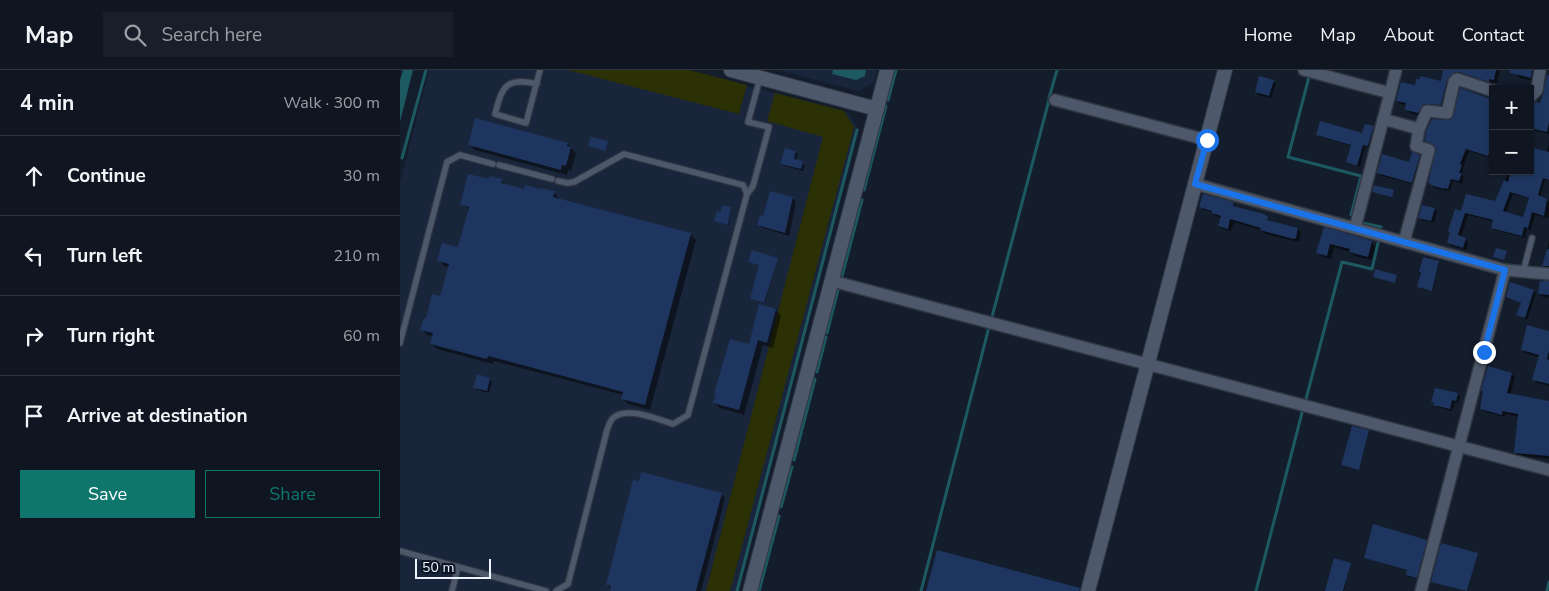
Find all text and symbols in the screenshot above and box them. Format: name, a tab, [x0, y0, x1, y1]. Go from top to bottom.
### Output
search box	[103, 12, 453, 57]
text: Map	[25, 19, 73, 51]
icon: search	[121, 21, 149, 49]
text: Search here	[161, 22, 262, 48]
text: Home	[1244, 23, 1292, 47]
text: Map	[1320, 23, 1356, 47]
text: About	[1384, 23, 1434, 47]
text: Contact	[1462, 23, 1524, 47]
map controls	[1489, 85, 1534, 175]
button: +	[1489, 85, 1534, 130]
text: 4 min	[20, 89, 74, 117]
text: Walk · 300 m	[284, 92, 380, 114]
route start	[1196, 129, 1219, 152]
button: −	[1489, 130, 1534, 175]
icon: ahead	[20, 162, 48, 190]
text: Continue	[67, 163, 146, 189]
text: 30 m	[343, 165, 380, 187]
icon: left	[20, 242, 48, 270]
text: Turn left	[67, 243, 142, 269]
text: 210 m	[333, 245, 380, 267]
icon: right	[20, 322, 48, 350]
text: Turn right	[67, 323, 154, 349]
text: 60 m	[343, 325, 380, 347]
route end	[1473, 341, 1496, 364]
icon: arrive	[20, 402, 48, 430]
text: Arrive at destination	[67, 403, 248, 429]
button: Save	[20, 470, 195, 518]
button: Share	[205, 470, 380, 518]
scale bar	[415, 556, 491, 579]
text: 50 m	[422, 558, 454, 577]

